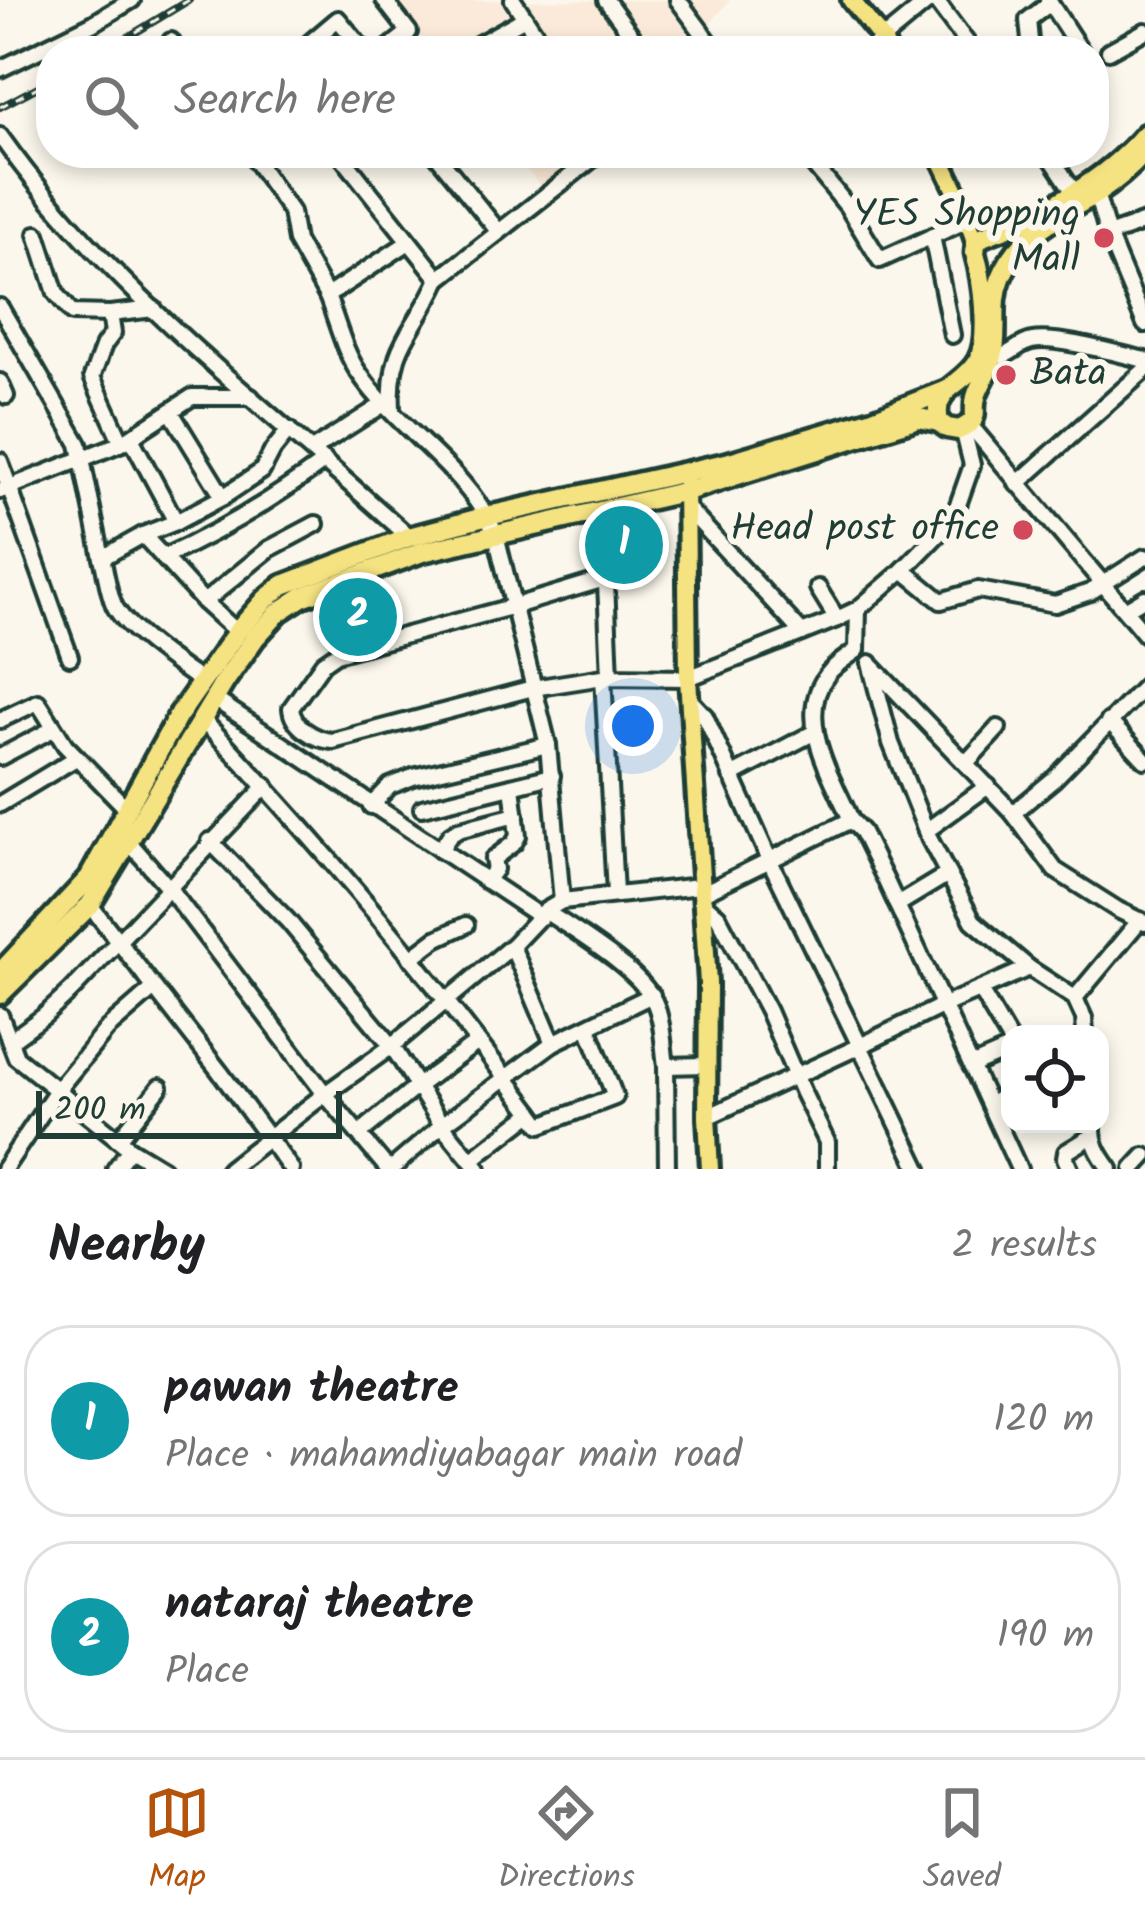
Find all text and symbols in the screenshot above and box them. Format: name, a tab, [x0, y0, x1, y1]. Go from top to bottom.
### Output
search box	[36, 36, 1109, 168]
text: Search here	[174, 66, 396, 138]
icon: search	[78, 69, 144, 135]
place label: YES Shopping Mall	[853, 185, 1080, 292]
marker: YES Shopping Mall	[1091, 225, 1117, 251]
place label: Bata	[1030, 344, 1107, 406]
marker: Bata	[993, 362, 1019, 388]
place label: Head post office	[730, 499, 999, 561]
pin: 1	[585, 500, 663, 590]
marker: Head post office	[1010, 517, 1036, 543]
pin: 2	[319, 572, 397, 662]
your location	[603, 696, 663, 756]
map controls	[1001, 1025, 1109, 1133]
button: locate	[1001, 1025, 1109, 1133]
scale bar	[36, 1085, 342, 1138]
text: 200 m	[54, 1085, 146, 1138]
text: Nearby	[48, 1207, 205, 1288]
text: 2 results	[952, 1216, 1097, 1278]
text: pawan theatre	[165, 1354, 458, 1426]
text: 1	[84, 1390, 96, 1452]
text: 120 m	[993, 1390, 1094, 1452]
text: Place · mahamdiyabagar main road	[165, 1426, 742, 1488]
text: nataraj theatre	[165, 1570, 473, 1642]
text: 2	[79, 1606, 101, 1668]
text: 190 m	[997, 1606, 1094, 1668]
text: Place	[165, 1642, 249, 1704]
tab: Map	[144, 1780, 210, 1905]
tab: Directions	[498, 1780, 635, 1905]
tab: Saved	[923, 1780, 1001, 1905]

